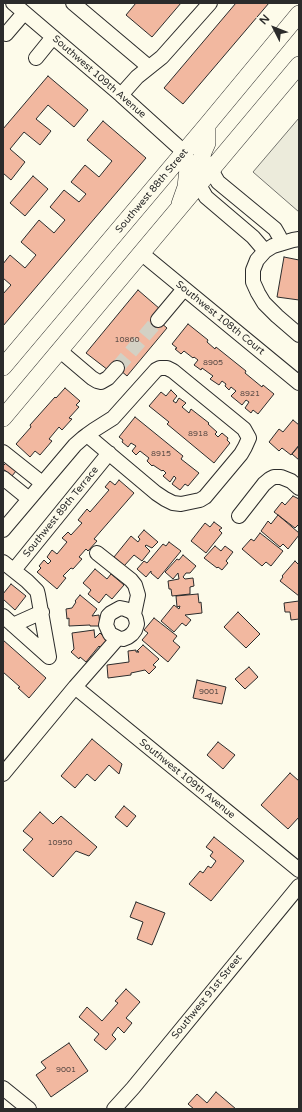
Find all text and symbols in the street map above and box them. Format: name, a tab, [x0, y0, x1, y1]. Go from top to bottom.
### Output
north arrow	[254, 8, 294, 48]
text: N	[257, 12, 272, 27]
street label: Southwest 109th Avenue	[50, 33, 148, 121]
street label: Southwest 88th Street	[113, 146, 191, 236]
street label: Southwest 108th Court	[173, 278, 267, 358]
house number: 10860	[114, 335, 140, 345]
house number: 8905	[203, 358, 223, 368]
house number: 8921	[240, 389, 260, 399]
house number: 8918	[188, 429, 208, 439]
house number: 8915	[151, 449, 171, 459]
street label: Southwest 89th Terrace	[21, 464, 101, 560]
house number: 9001	[199, 687, 219, 697]
street label: Southwest 109th Avenue	[137, 737, 237, 821]
house number: 10950	[47, 838, 73, 848]
street label: Southwest 91st Street	[169, 952, 245, 1042]
house number: 9001	[56, 1065, 76, 1075]

